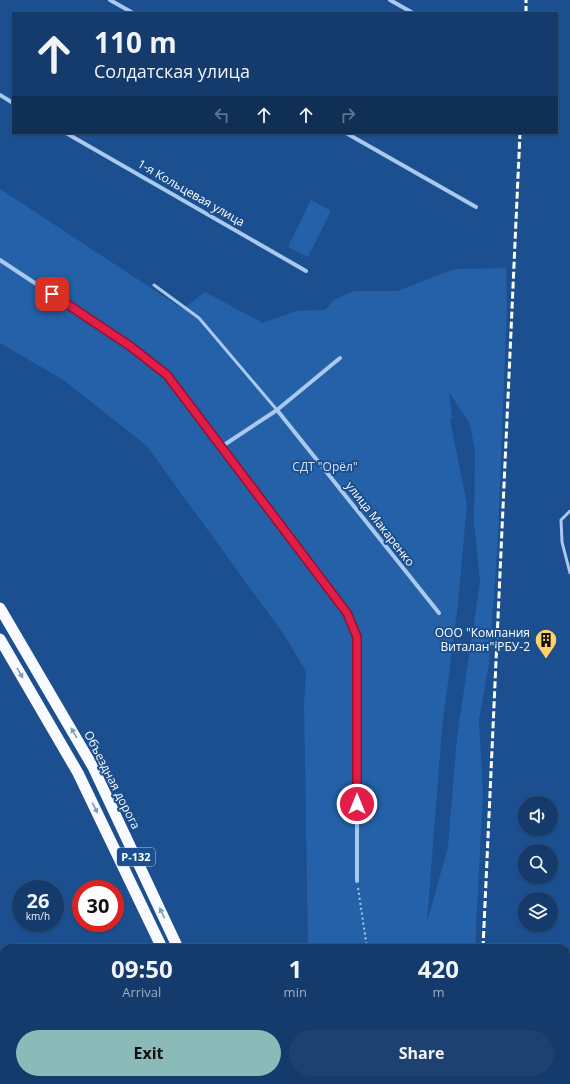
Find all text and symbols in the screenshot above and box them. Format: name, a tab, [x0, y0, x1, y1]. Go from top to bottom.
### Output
text: 110 m	[94, 23, 177, 61]
icon: ahead	[28, 28, 80, 80]
text: Солдатская улица	[94, 59, 250, 83]
icon: left	[211, 104, 233, 126]
icon: ahead	[253, 104, 275, 126]
icon: ahead	[295, 104, 317, 126]
icon: right	[337, 104, 359, 126]
street label: 1-я Кольцевая улица	[135, 155, 248, 230]
pin	[35, 277, 69, 311]
icon: arrive	[41, 283, 63, 305]
park label: СДТ "Орёл"	[292, 458, 358, 475]
street label: улица Макаренко	[342, 478, 419, 570]
place label: ООО "Компания Виталан" РБУ-2	[435, 624, 530, 655]
building icon: ООО "Компания Виталан" РБУ-2	[533, 627, 559, 660]
one-way arrow	[16, 667, 23, 678]
one-way arrow	[70, 727, 77, 739]
street label: Объездная дорога	[80, 727, 145, 832]
position arrow	[336, 783, 378, 825]
map controls	[518, 796, 558, 932]
button: sound	[518, 796, 558, 836]
one-way arrow	[92, 803, 98, 814]
button: search	[518, 844, 558, 884]
road number: Р-132	[117, 848, 155, 866]
speed limit sign: 30	[72, 880, 124, 932]
text: 26	[27, 887, 49, 914]
button: layers	[518, 892, 558, 932]
one-way arrow	[159, 907, 165, 918]
text: km/h	[26, 909, 50, 923]
text: 09:50	[111, 952, 173, 985]
text: 1	[288, 952, 302, 985]
text: 420	[418, 952, 459, 985]
text: Arrival	[122, 983, 161, 1001]
text: min	[284, 983, 307, 1001]
text: m	[432, 983, 444, 1001]
button: Exit	[16, 1030, 281, 1076]
button: Share	[289, 1030, 554, 1076]

